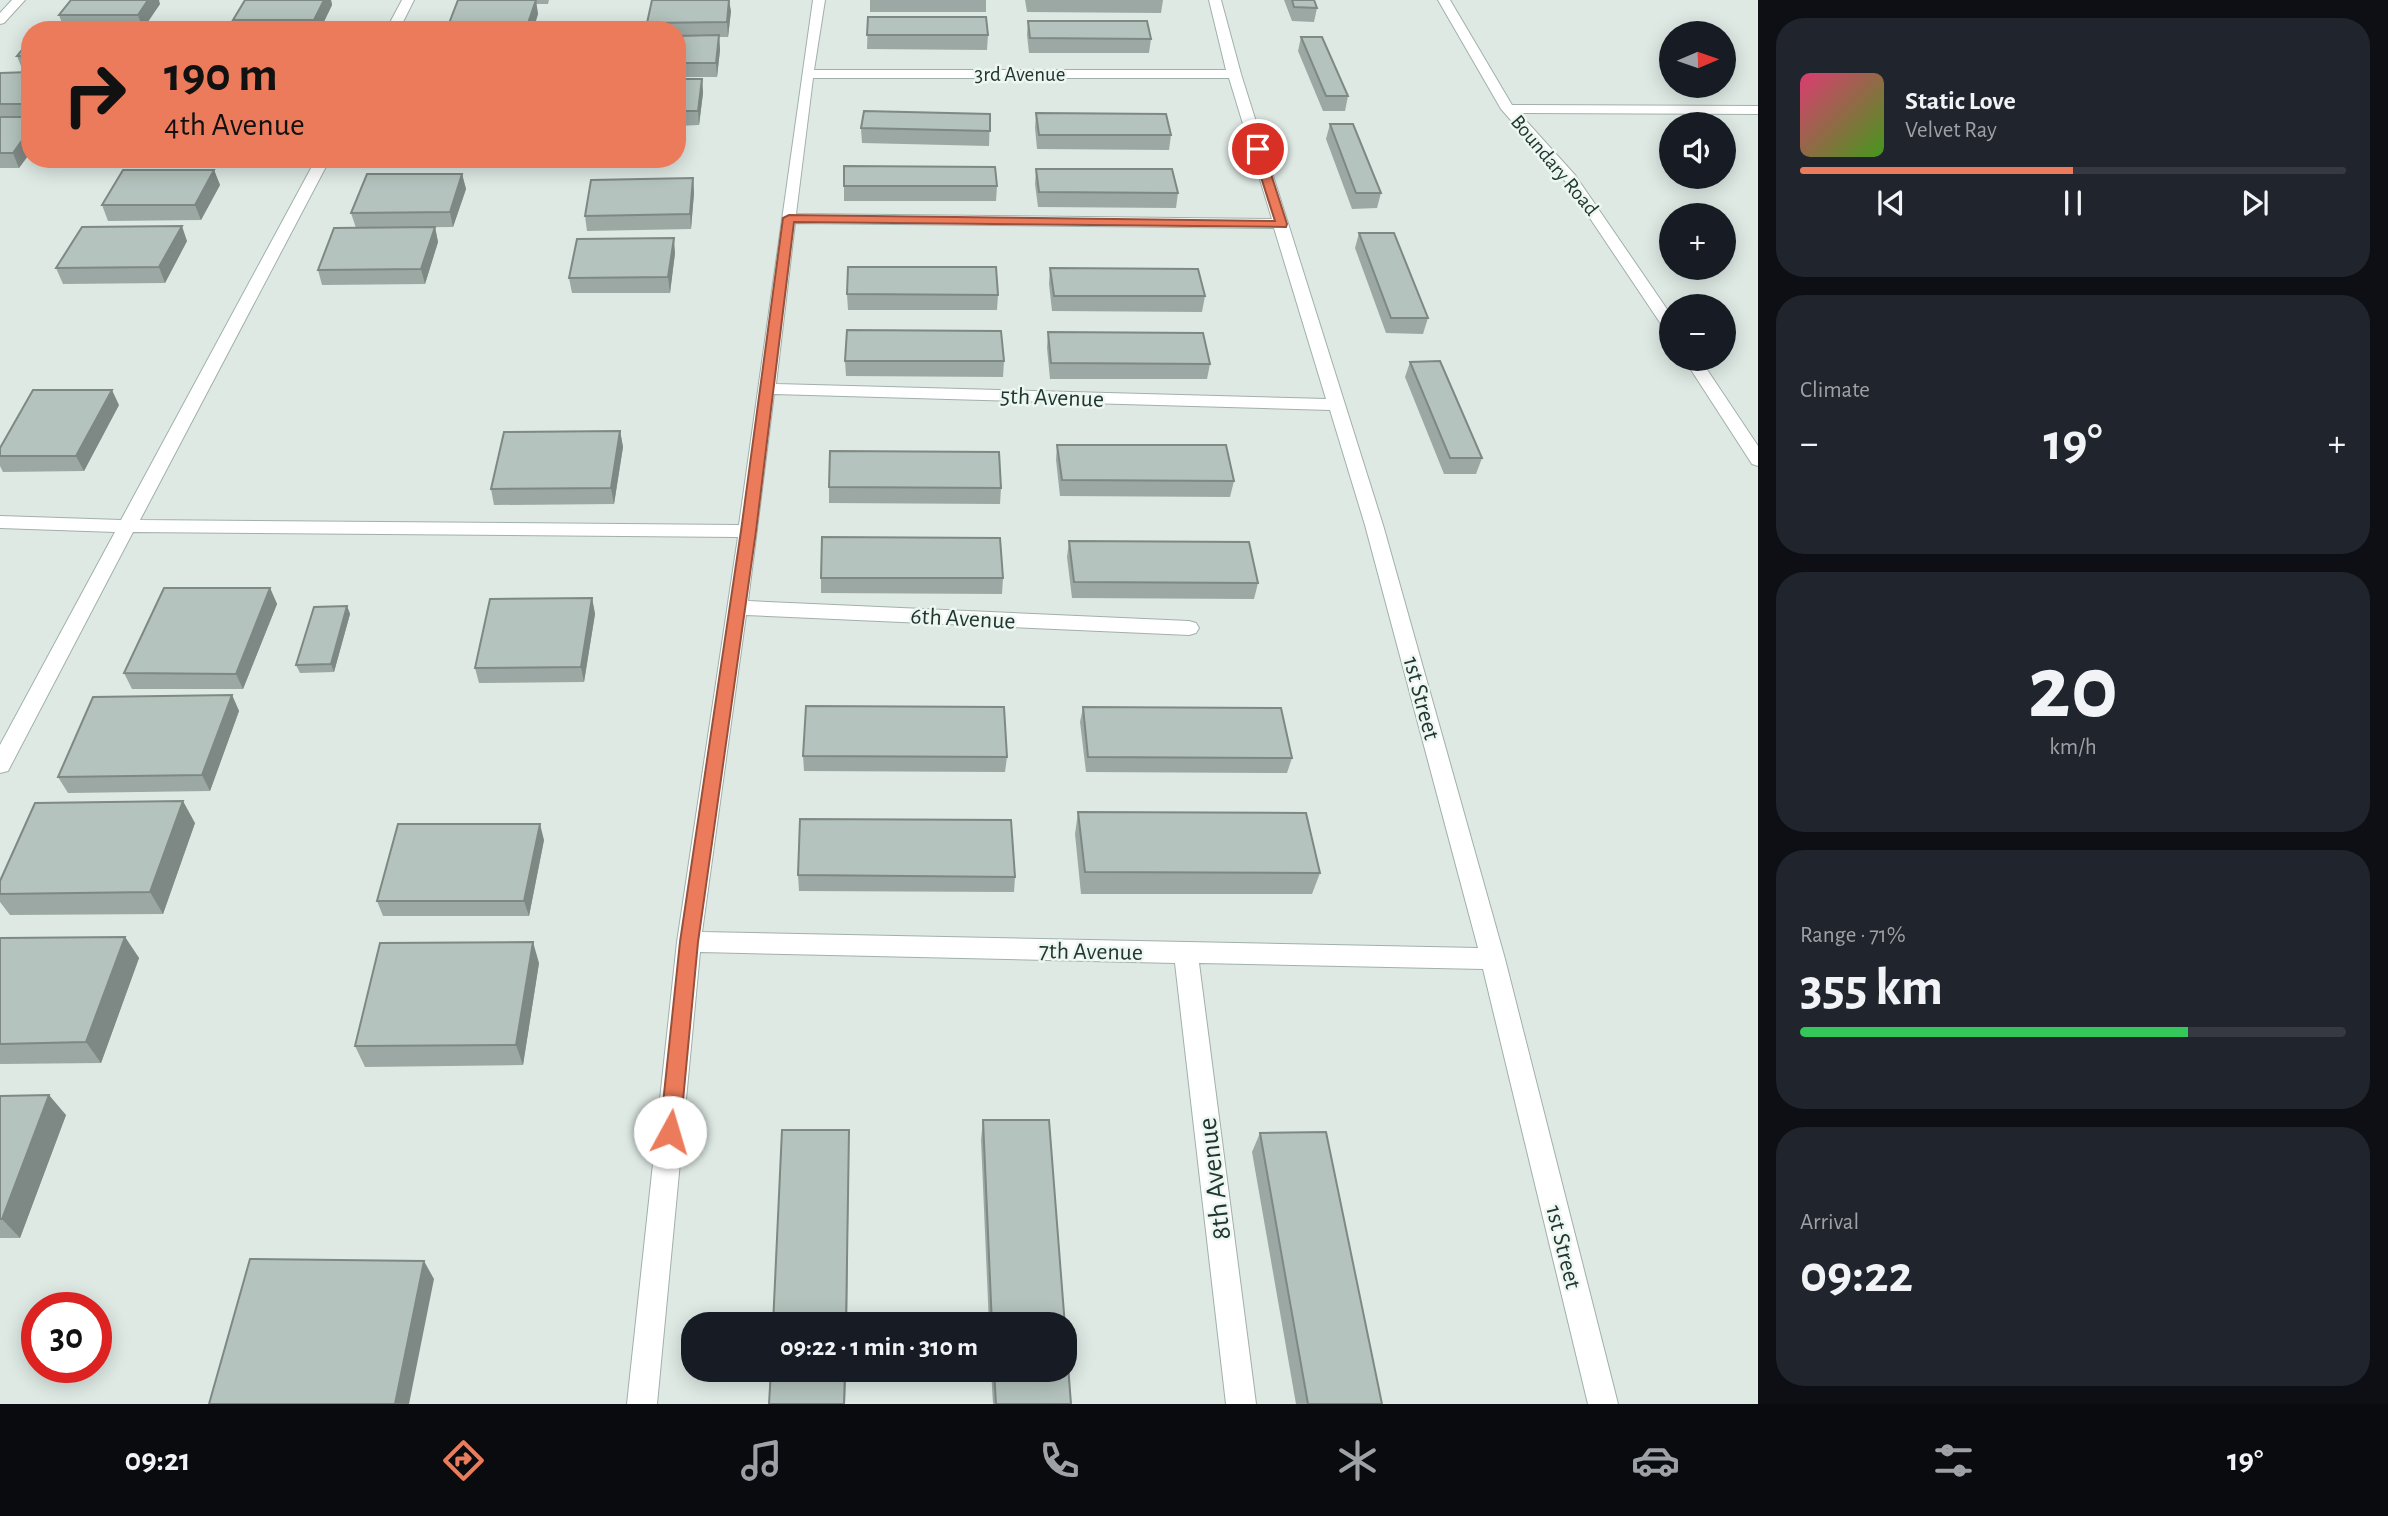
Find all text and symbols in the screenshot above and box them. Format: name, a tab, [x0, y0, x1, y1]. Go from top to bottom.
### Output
north arrow	[1659, 21, 1736, 98]
map controls	[1659, 21, 1736, 371]
icon: right	[49, 49, 140, 140]
text: 190 m	[164, 51, 278, 100]
street label: 3rd Avenue	[975, 64, 1065, 85]
text: Static Love	[1905, 88, 2016, 114]
text: 4th Avenue	[164, 109, 305, 141]
street label: Boundary Road	[1507, 111, 1603, 220]
button: sound	[1659, 112, 1736, 189]
pin	[1228, 119, 1288, 179]
text: Velvet Ray	[1905, 119, 1997, 142]
icon: arrive	[1239, 130, 1277, 168]
icon: previous	[1872, 184, 1910, 222]
icon: pause	[2054, 184, 2092, 222]
icon: next	[2236, 184, 2274, 222]
button: +	[1659, 203, 1736, 280]
button: −	[1659, 294, 1736, 371]
text: Climate	[1800, 379, 1870, 402]
street label: 5th Avenue	[1000, 384, 1104, 412]
text: 19°	[2043, 417, 2103, 469]
text: −	[1800, 425, 1818, 463]
text: +	[2328, 425, 2346, 463]
street label: 6th Avenue	[910, 604, 1016, 634]
text: 20	[2028, 643, 2118, 734]
street label: 1st Street	[1398, 654, 1444, 743]
text: km/h	[2049, 736, 2097, 759]
text: Range · 71%	[1800, 924, 1906, 947]
street label: 7th Avenue	[1039, 939, 1143, 965]
text: 355 km	[1800, 962, 1943, 1014]
position arrow	[633, 1095, 707, 1169]
street label: 8th Avenue	[1194, 1116, 1236, 1242]
street label: 1st Street	[1541, 1203, 1585, 1292]
text: Arrival	[1800, 1211, 1859, 1234]
text: 09:22	[1800, 1249, 1913, 1301]
speed limit sign: 30	[21, 1292, 112, 1383]
text: 09:22 · 1 min · 310 m	[780, 1334, 978, 1360]
icon: directions	[439, 1436, 488, 1485]
icon: music	[737, 1436, 786, 1485]
icon: phone	[1035, 1436, 1084, 1485]
icon: climate	[1333, 1436, 1382, 1485]
icon: car	[1631, 1436, 1680, 1485]
icon: filters	[1929, 1436, 1978, 1485]
text: 09:21	[124, 1444, 191, 1476]
text: 19°	[2227, 1444, 2263, 1476]

